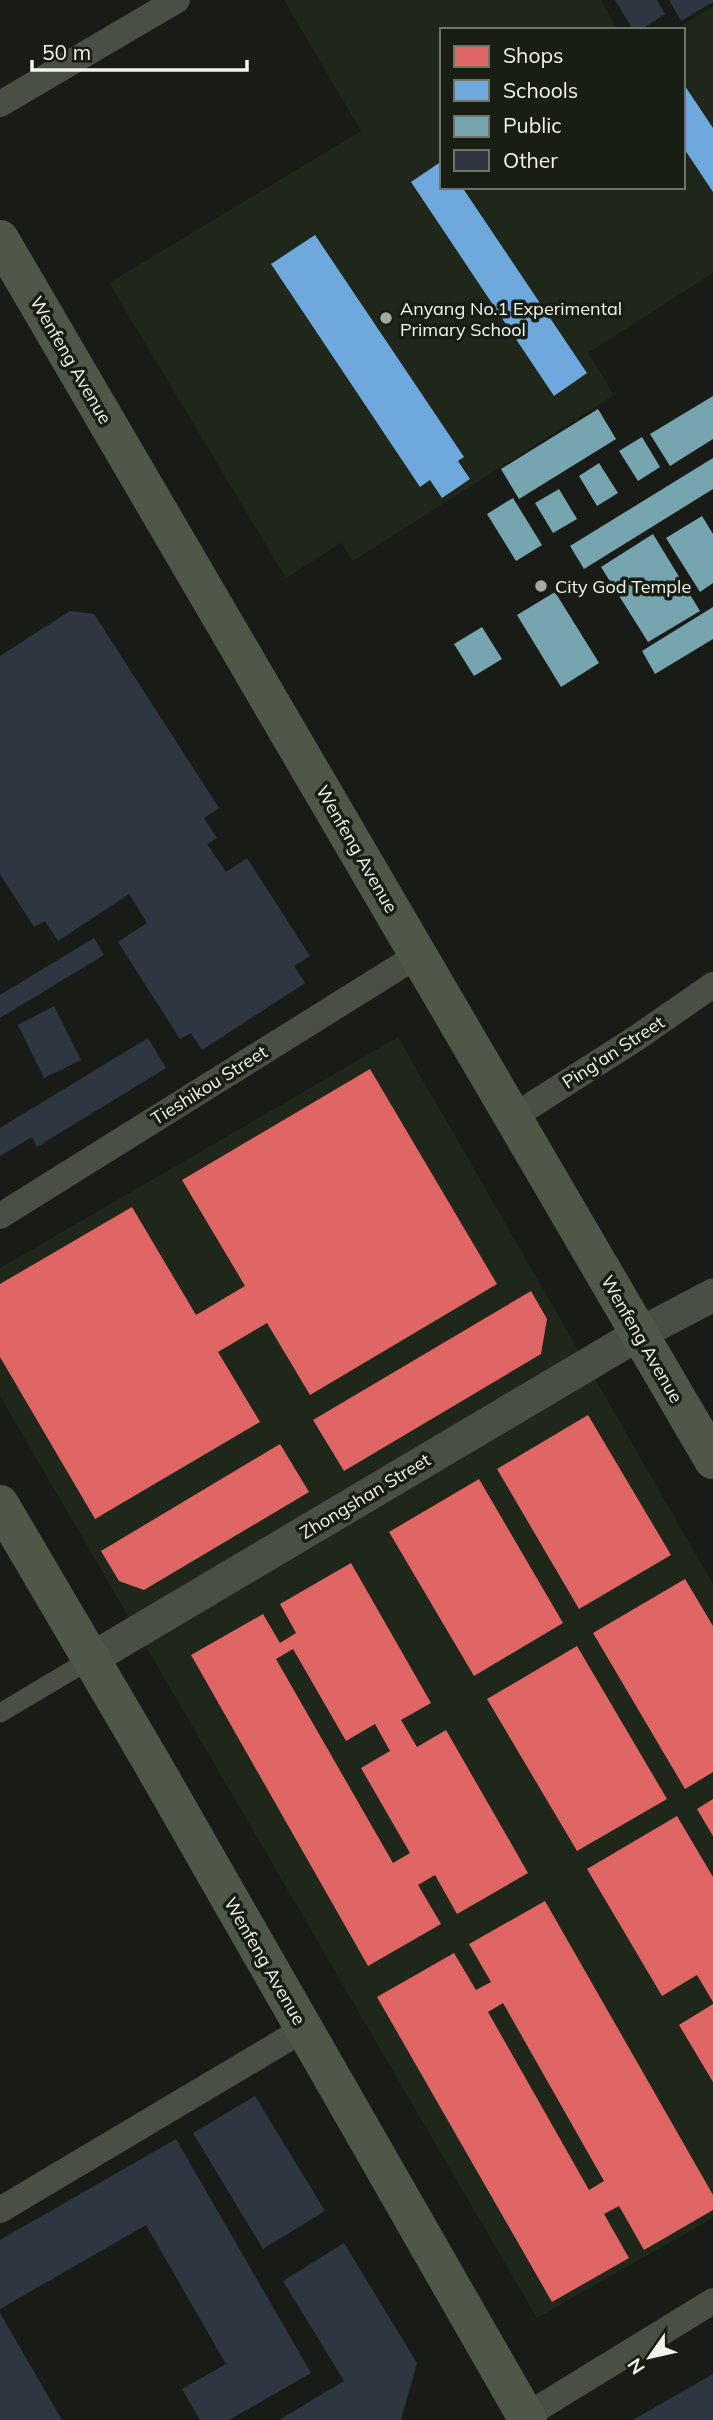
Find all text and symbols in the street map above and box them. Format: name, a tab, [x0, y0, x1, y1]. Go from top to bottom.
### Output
scale bar	[32, 28, 247, 72]
legend	[440, 28, 685, 189]
text: 50 m	[42, 39, 91, 65]
text: Shops	[503, 42, 563, 68]
text: Schools	[503, 77, 578, 103]
text: Public	[503, 112, 562, 138]
text: Other	[503, 147, 558, 173]
street label: Wenfeng Avenue	[25, 292, 117, 428]
place label: Anyang No.1 Experimental Primary School	[400, 297, 622, 341]
marker: Anyang No.1 Experimental Primary School	[378, 310, 394, 326]
place label: City God Temple	[555, 575, 691, 598]
marker: City God Temple	[533, 578, 549, 594]
street label: Wenfeng Avenue	[311, 781, 403, 917]
street label: Ping'an Street	[558, 1010, 668, 1094]
street label: Tieshikou Street	[147, 1040, 271, 1130]
street label: Wenfeng Avenue	[596, 1271, 688, 1407]
street label: Zhongshan Street	[296, 1448, 434, 1544]
street label: Wenfeng Avenue	[219, 1893, 311, 2029]
north arrow	[615, 2322, 685, 2392]
text: N	[622, 2354, 650, 2379]

